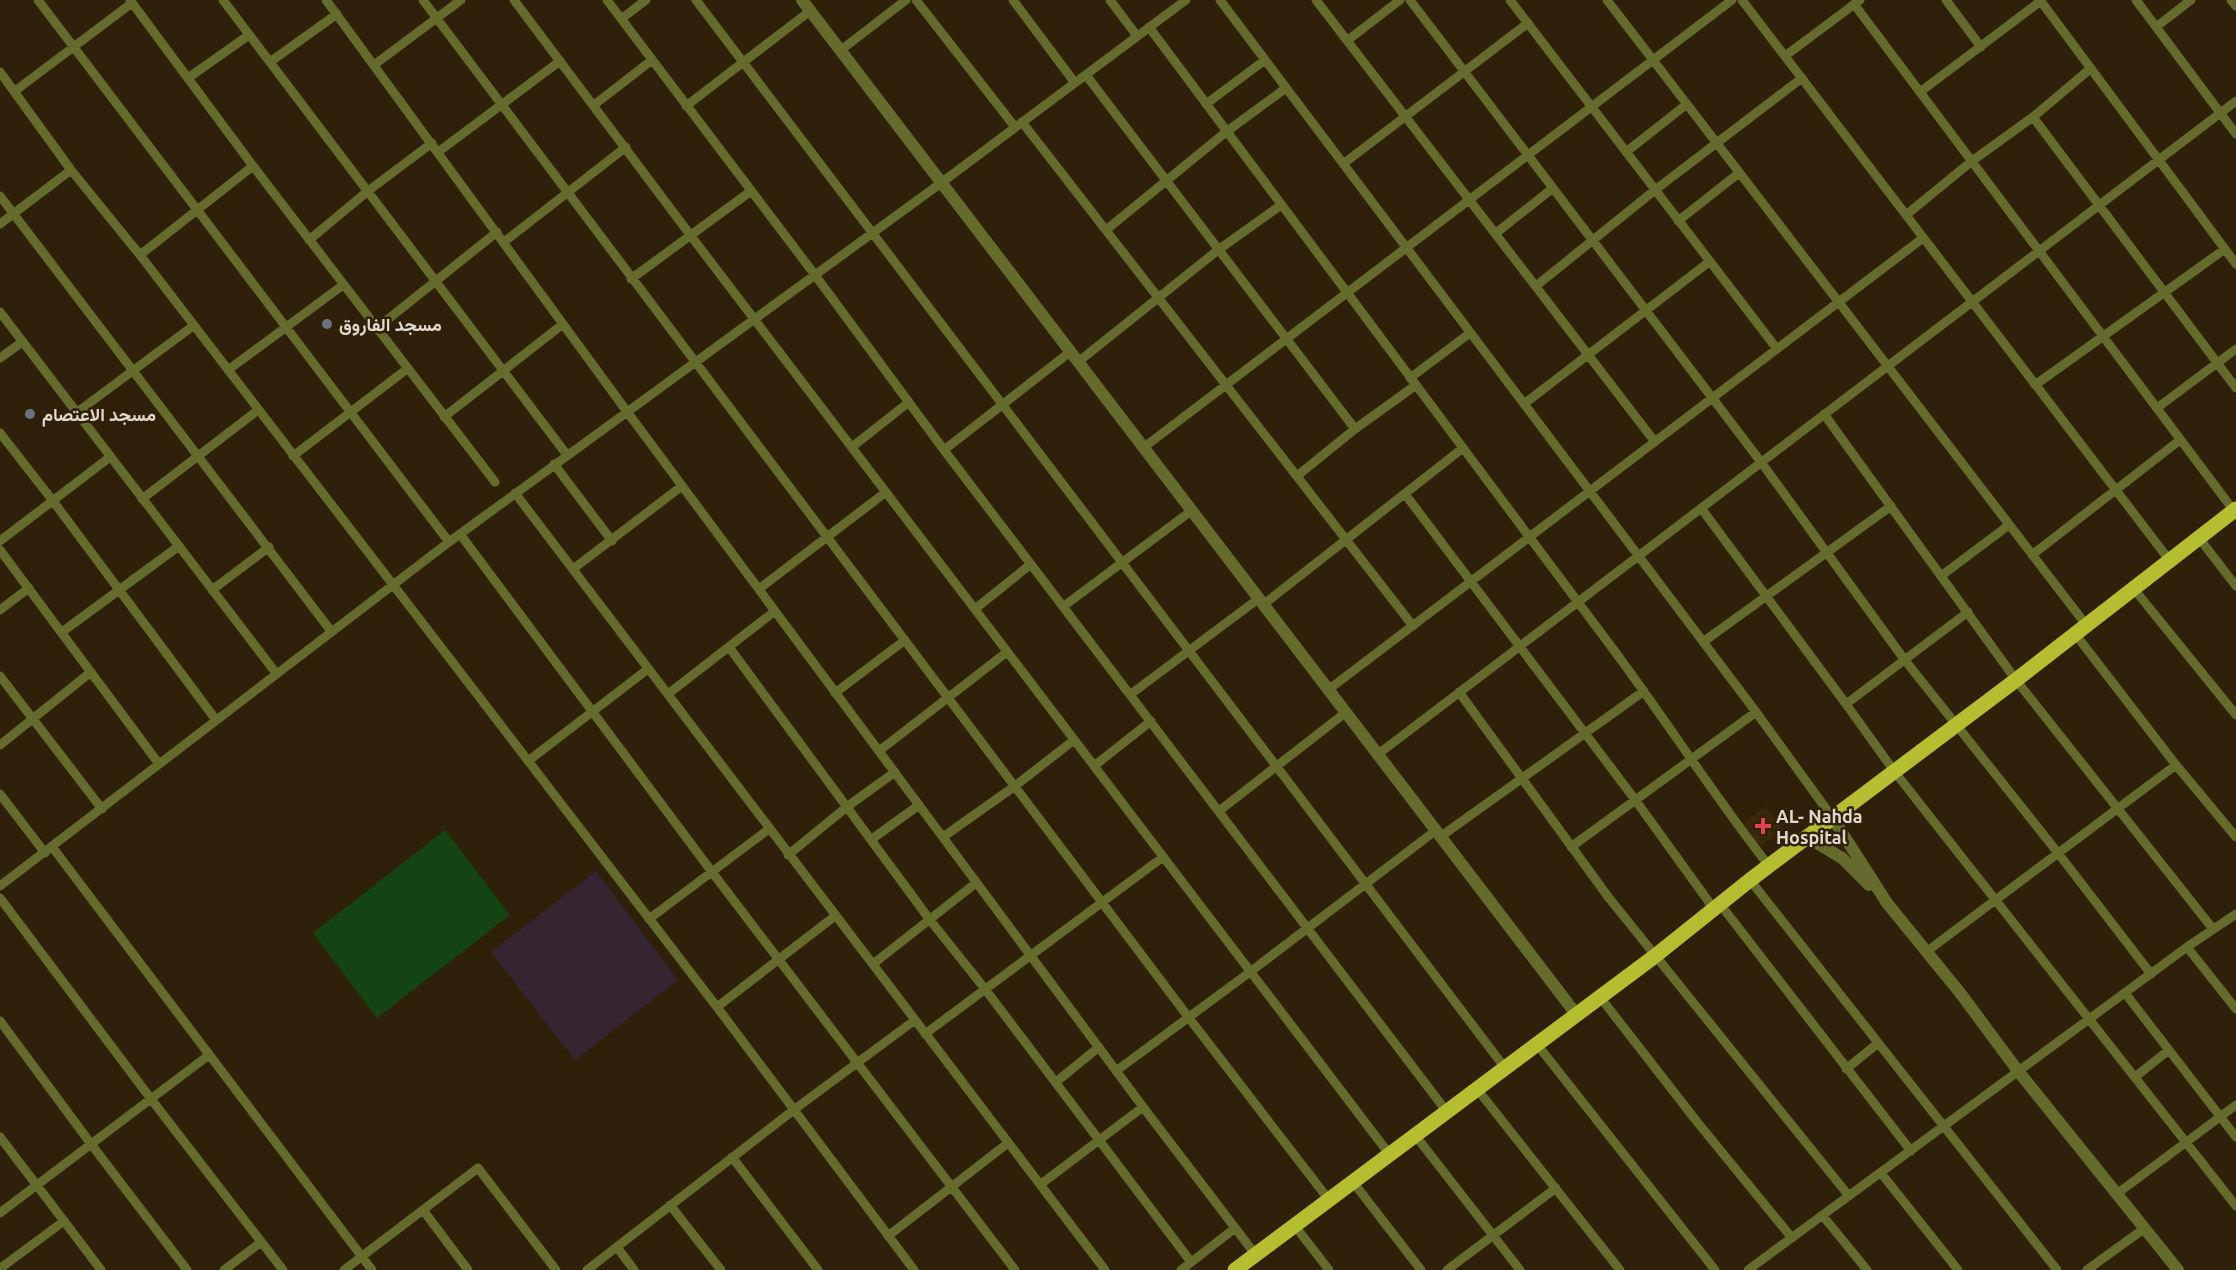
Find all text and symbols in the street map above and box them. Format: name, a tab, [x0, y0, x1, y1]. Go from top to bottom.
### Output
place label: مسجد الفاروق	[339, 314, 442, 336]
marker: مسجد الفاروق	[320, 317, 334, 331]
place label: مسجد الاعتصام	[42, 404, 156, 427]
marker: مسجد الاعتصام	[23, 407, 37, 421]
place label: AL- Nahda Hospital	[1776, 806, 1863, 847]
marker: AL- Nahda Hospital	[1754, 817, 1772, 835]

